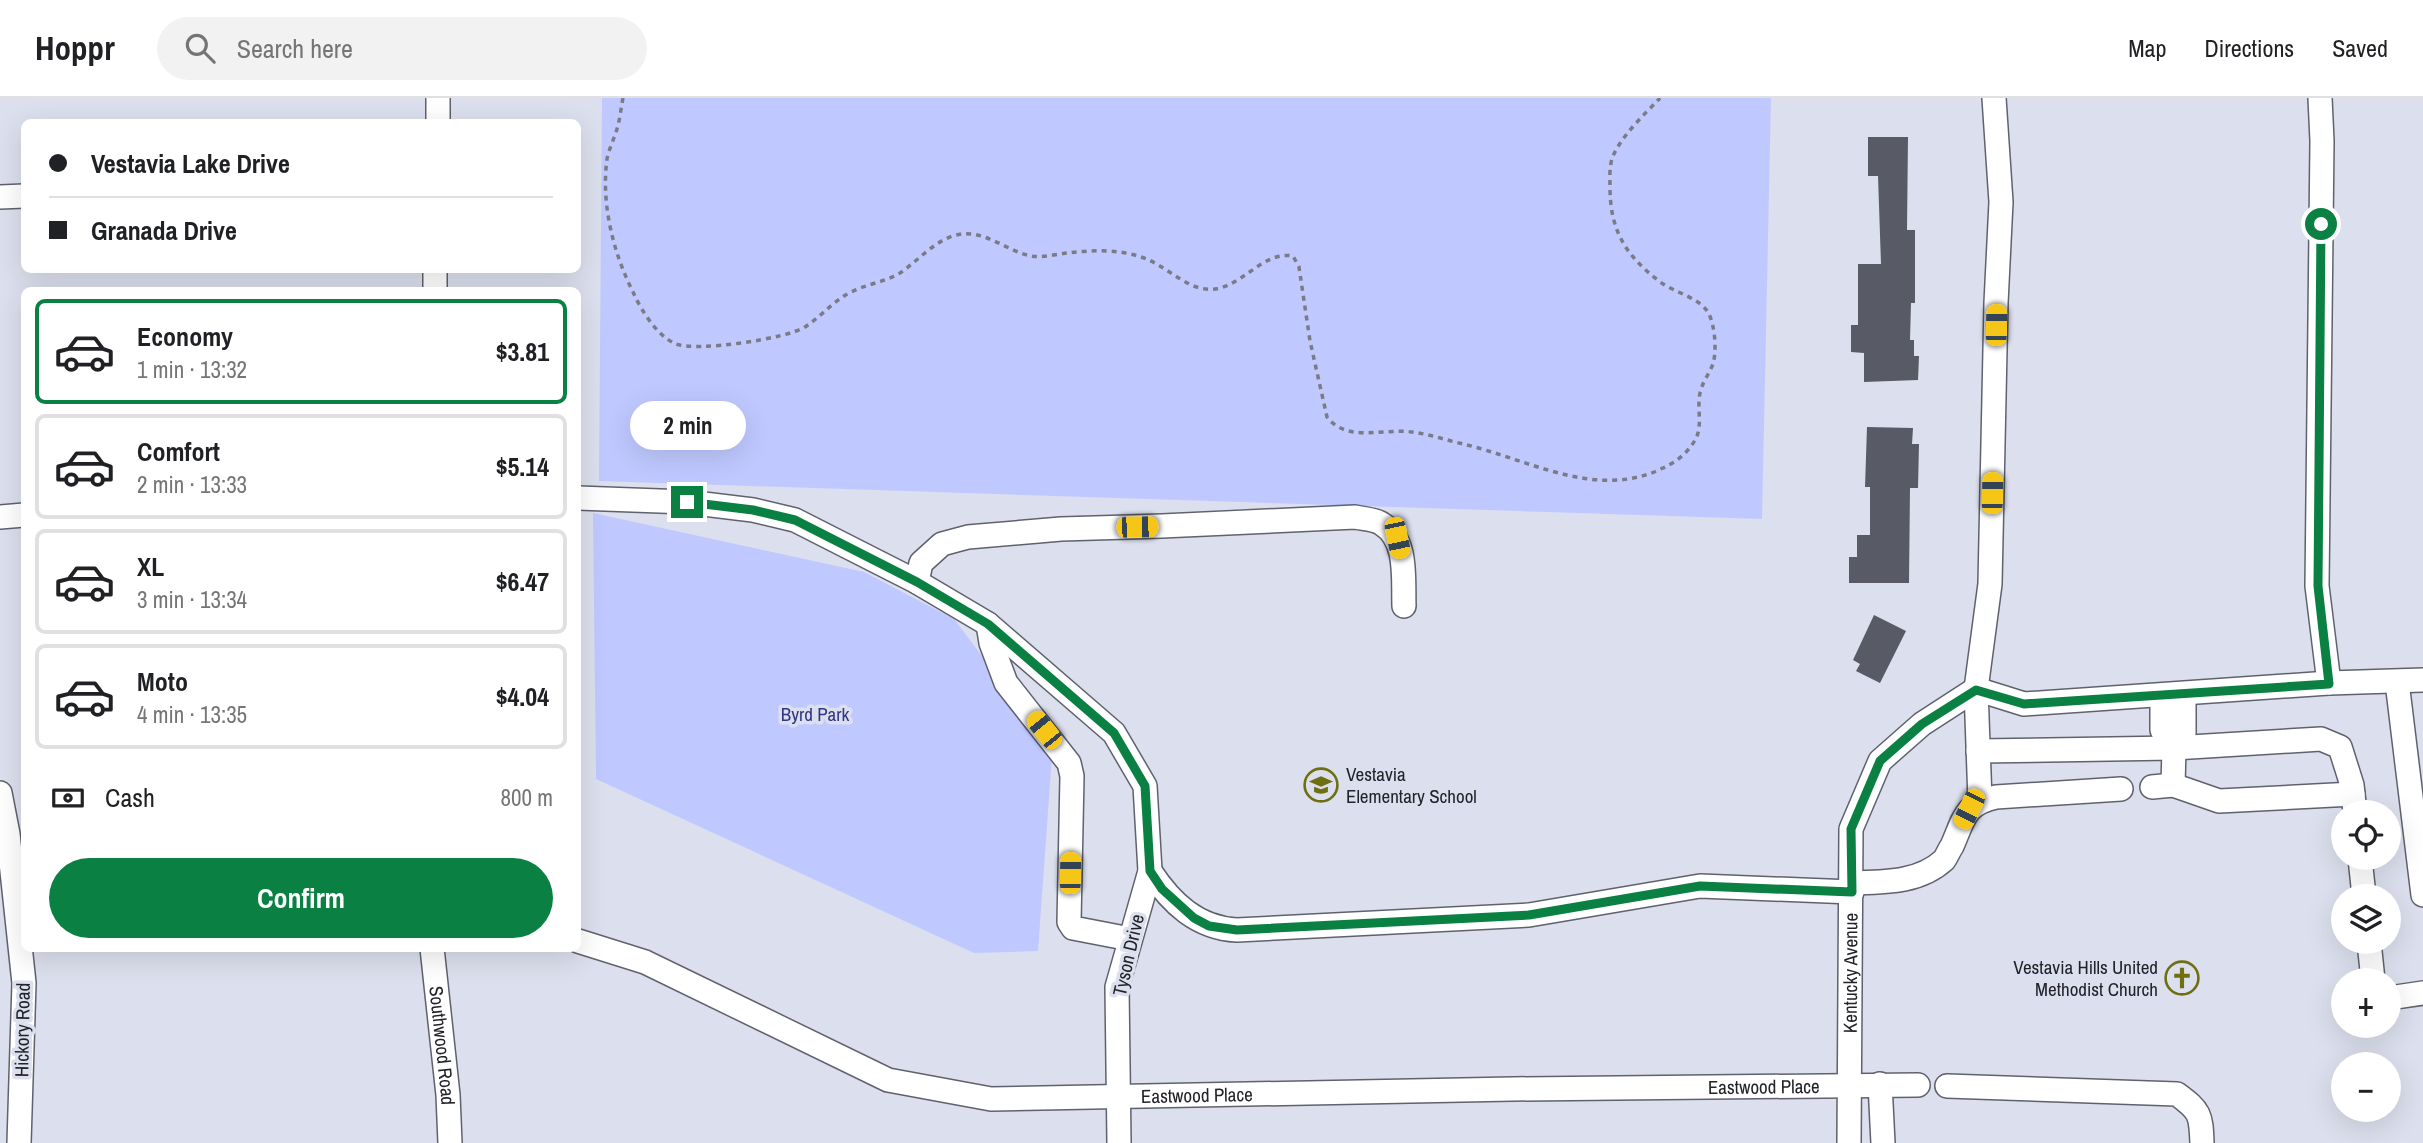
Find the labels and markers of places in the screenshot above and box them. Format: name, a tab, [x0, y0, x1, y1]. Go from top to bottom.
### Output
place label: Vestavia Elementary School	[1346, 761, 1477, 809]
school or university icon: Vestavia Elementary School	[1302, 766, 1340, 804]
place label: Vestavia Hills United Methodist Church	[2013, 954, 2158, 1002]
church icon: Vestavia Hills United Methodist Church	[2163, 959, 2201, 997]

